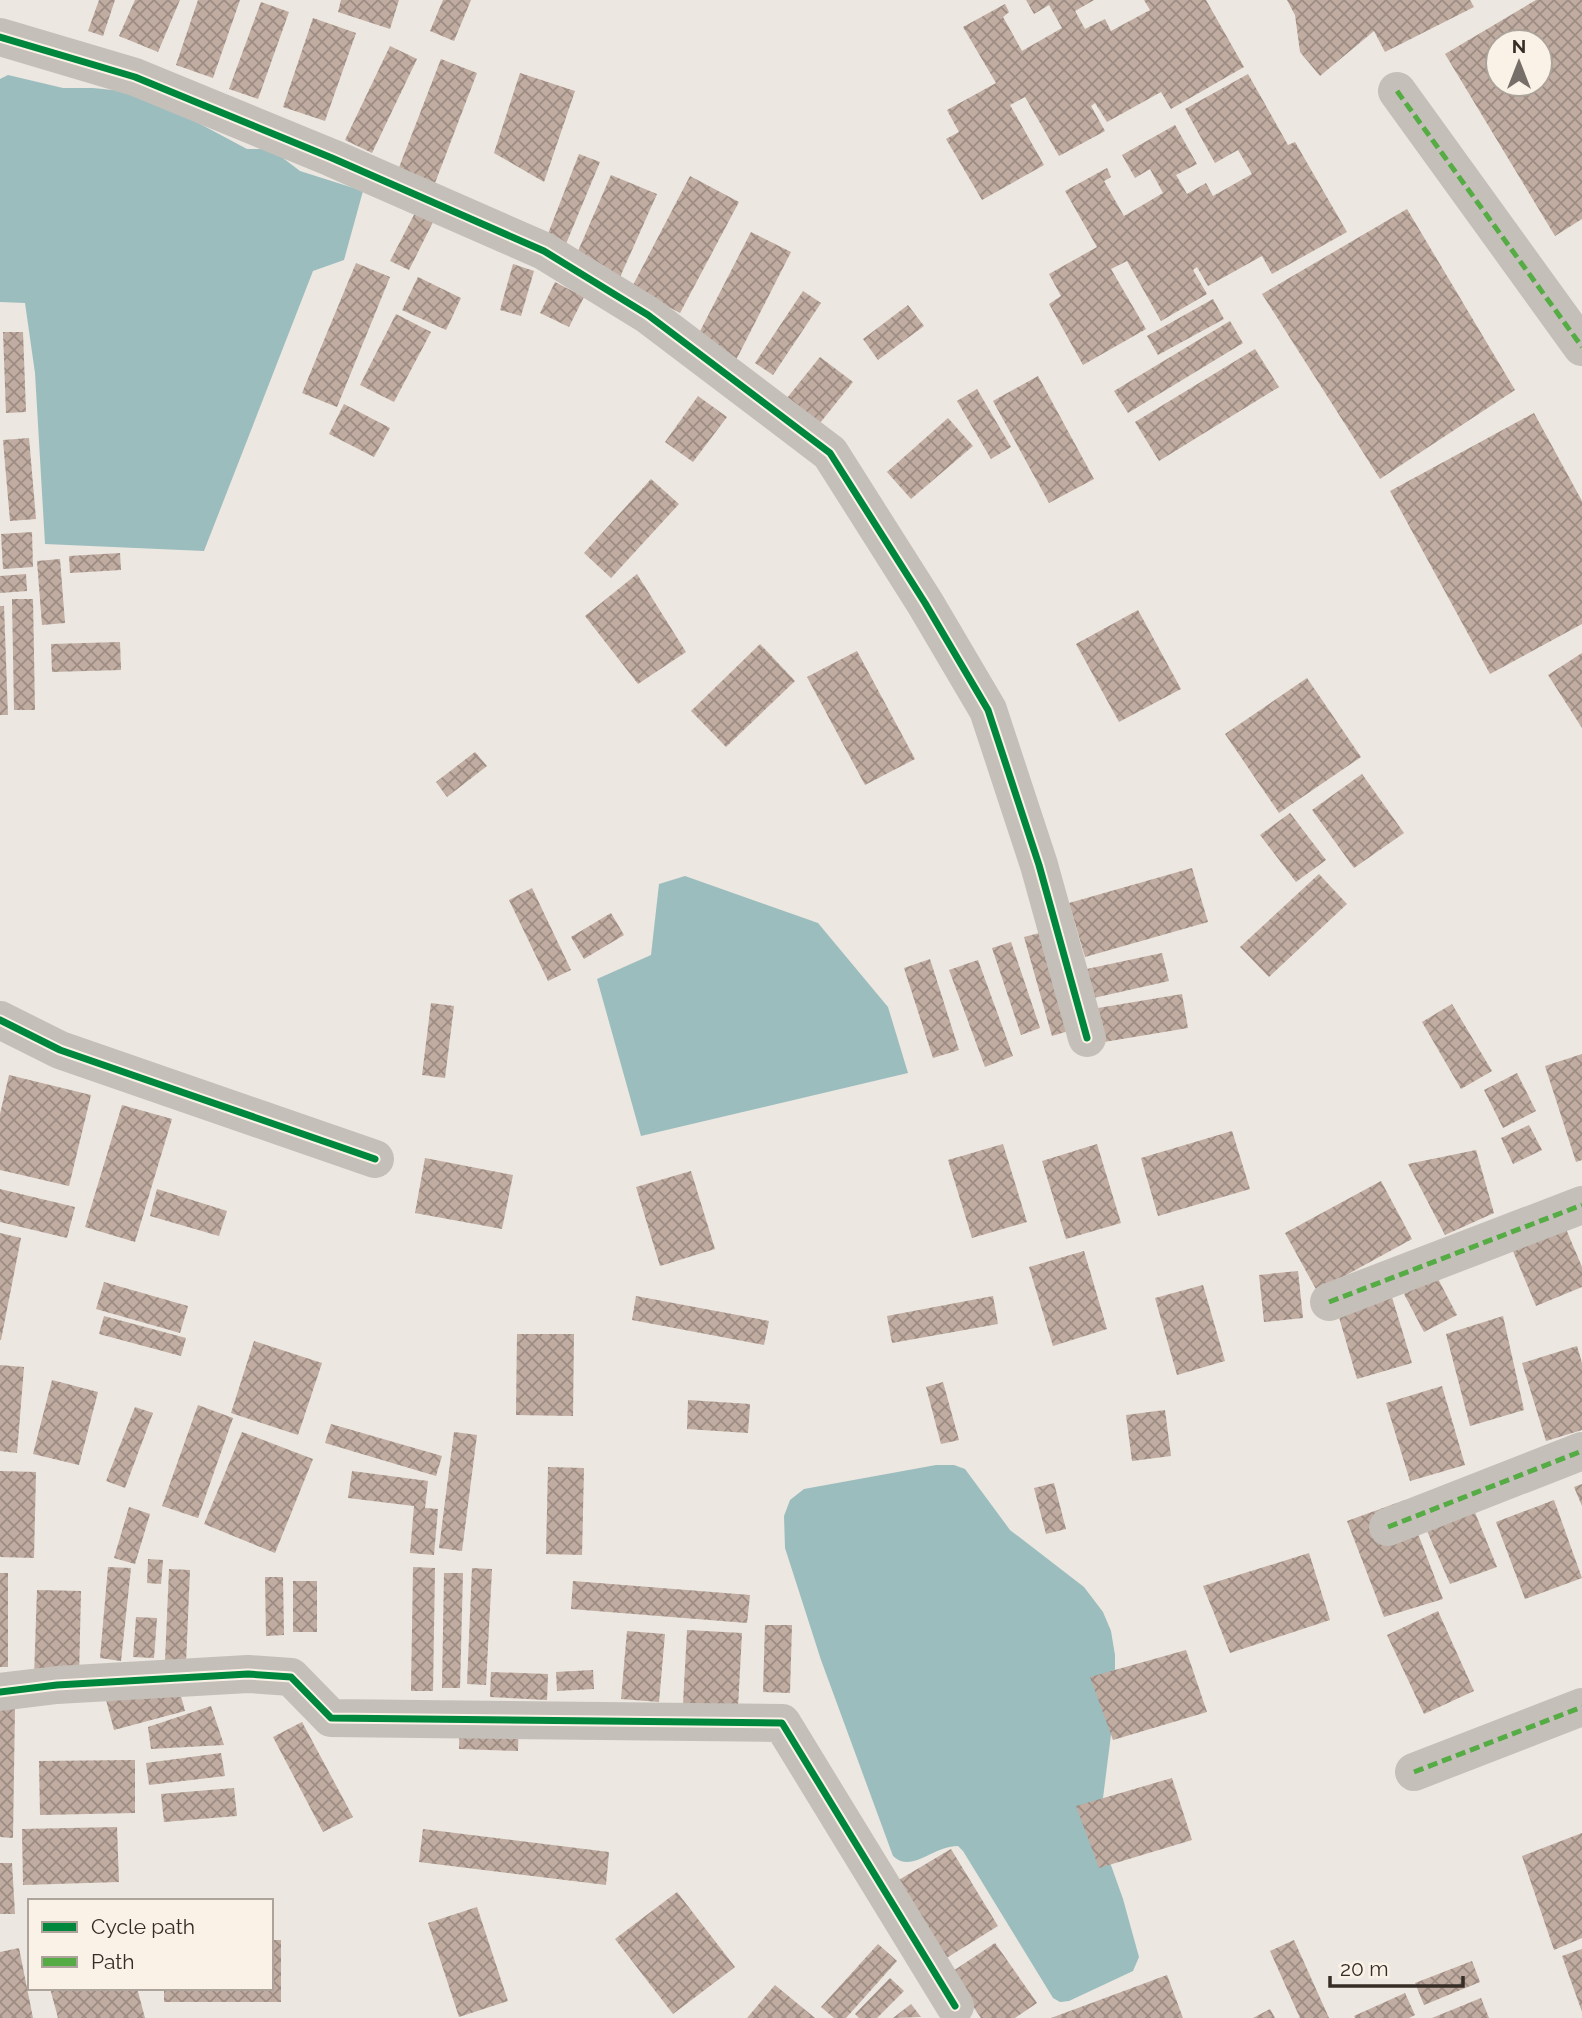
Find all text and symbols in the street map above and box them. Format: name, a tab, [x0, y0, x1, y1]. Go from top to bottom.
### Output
north arrow	[1484, 28, 1554, 98]
text: N	[1512, 35, 1526, 57]
legend	[28, 1899, 273, 1990]
text: Cycle path	[91, 1914, 195, 1939]
scale bar	[1330, 1944, 1463, 1988]
text: Path	[91, 1949, 135, 1974]
text: 20 m	[1340, 1956, 1388, 1981]

